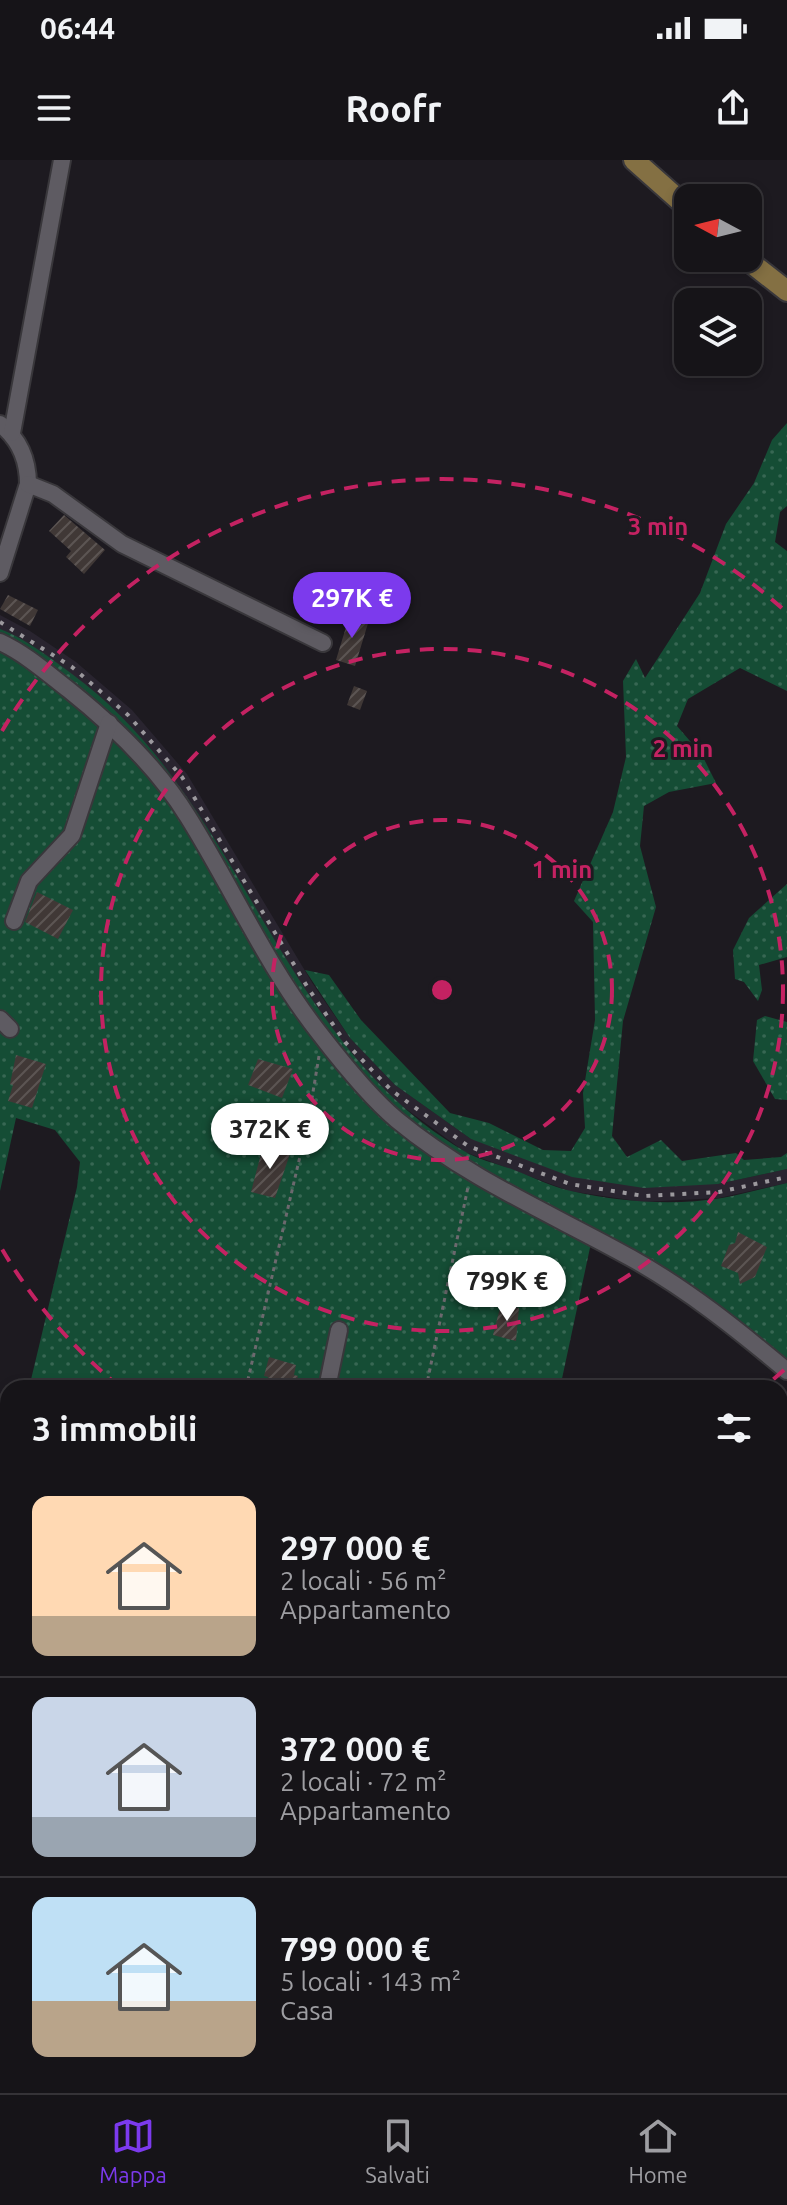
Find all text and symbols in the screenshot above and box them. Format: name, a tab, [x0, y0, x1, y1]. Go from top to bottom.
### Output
text: 06:44	[40, 11, 115, 45]
icon: menu	[32, 86, 76, 130]
icon: share	[711, 86, 755, 130]
text: Roofr	[346, 88, 441, 129]
north arrow	[674, 184, 762, 272]
map controls	[674, 184, 762, 376]
button: layers	[674, 288, 762, 376]
text: 3 min	[628, 513, 688, 540]
pin: 297K €	[287, 572, 417, 640]
text: 297K €	[311, 583, 393, 612]
text: 2 min	[653, 735, 713, 762]
text: 1 min	[532, 856, 592, 883]
centre of rings	[428, 976, 456, 1004]
pin: 372K €	[205, 1103, 335, 1171]
text: 372K €	[229, 1114, 311, 1143]
pin: 799K €	[442, 1255, 572, 1323]
text: 799K €	[466, 1266, 548, 1295]
icon: filters	[712, 1406, 756, 1450]
text: 3 immobili	[32, 1409, 197, 1447]
icon: home	[96, 1528, 192, 1624]
text: 297 000 €	[280, 1528, 430, 1566]
text: 2 locali · 56 m²	[280, 1566, 447, 1595]
text: Appartamento	[280, 1595, 451, 1624]
icon: home	[96, 1729, 192, 1825]
text: 372 000 €	[280, 1729, 430, 1767]
text: 2 locali · 72 m²	[280, 1767, 447, 1796]
text: Appartamento	[280, 1796, 451, 1825]
icon: home	[96, 1929, 192, 2025]
text: 799 000 €	[280, 1929, 430, 1967]
text: 5 locali · 143 m²	[280, 1967, 461, 1996]
text: Casa	[280, 1996, 334, 2025]
tab: Mappa	[99, 2114, 167, 2187]
tab: Salvati	[365, 2114, 430, 2187]
tab: Home	[628, 2114, 688, 2187]

